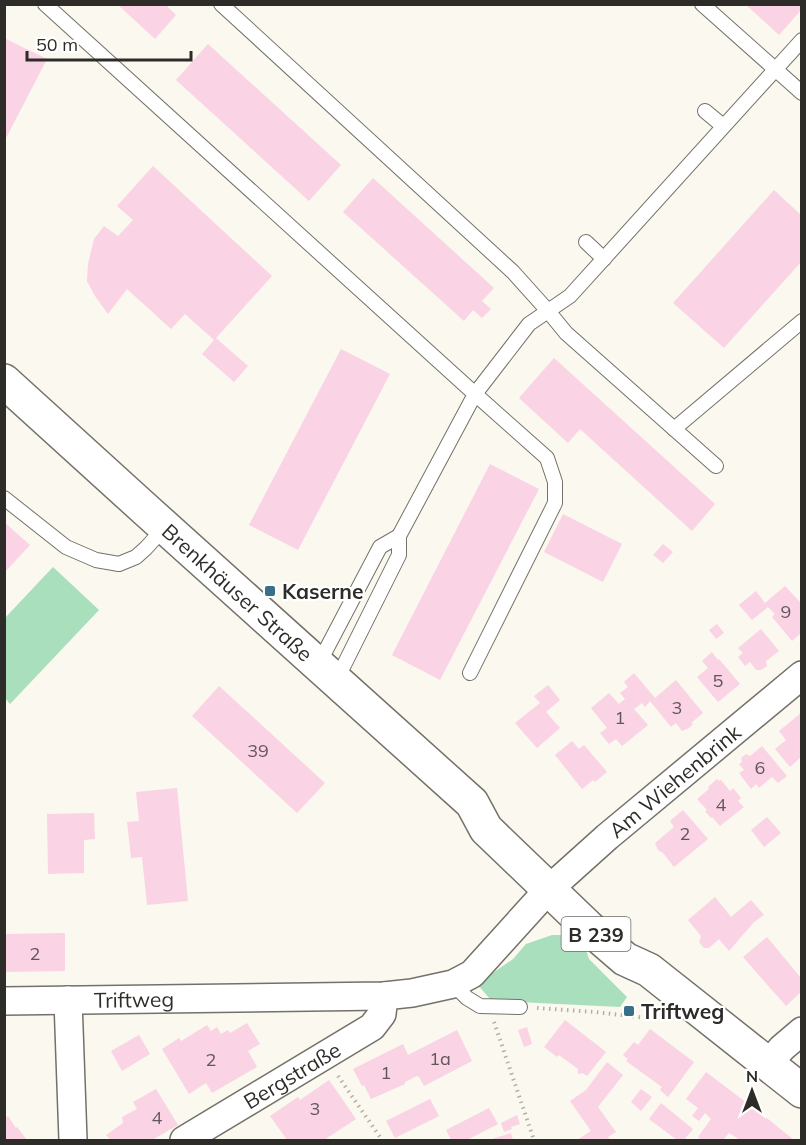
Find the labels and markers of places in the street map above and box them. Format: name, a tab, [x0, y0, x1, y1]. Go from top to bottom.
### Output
place label: Kaserne	[282, 578, 363, 604]
marker: Kaserne	[263, 584, 277, 598]
place label: Triftweg	[641, 998, 724, 1024]
marker: Triftweg	[622, 1004, 636, 1018]

